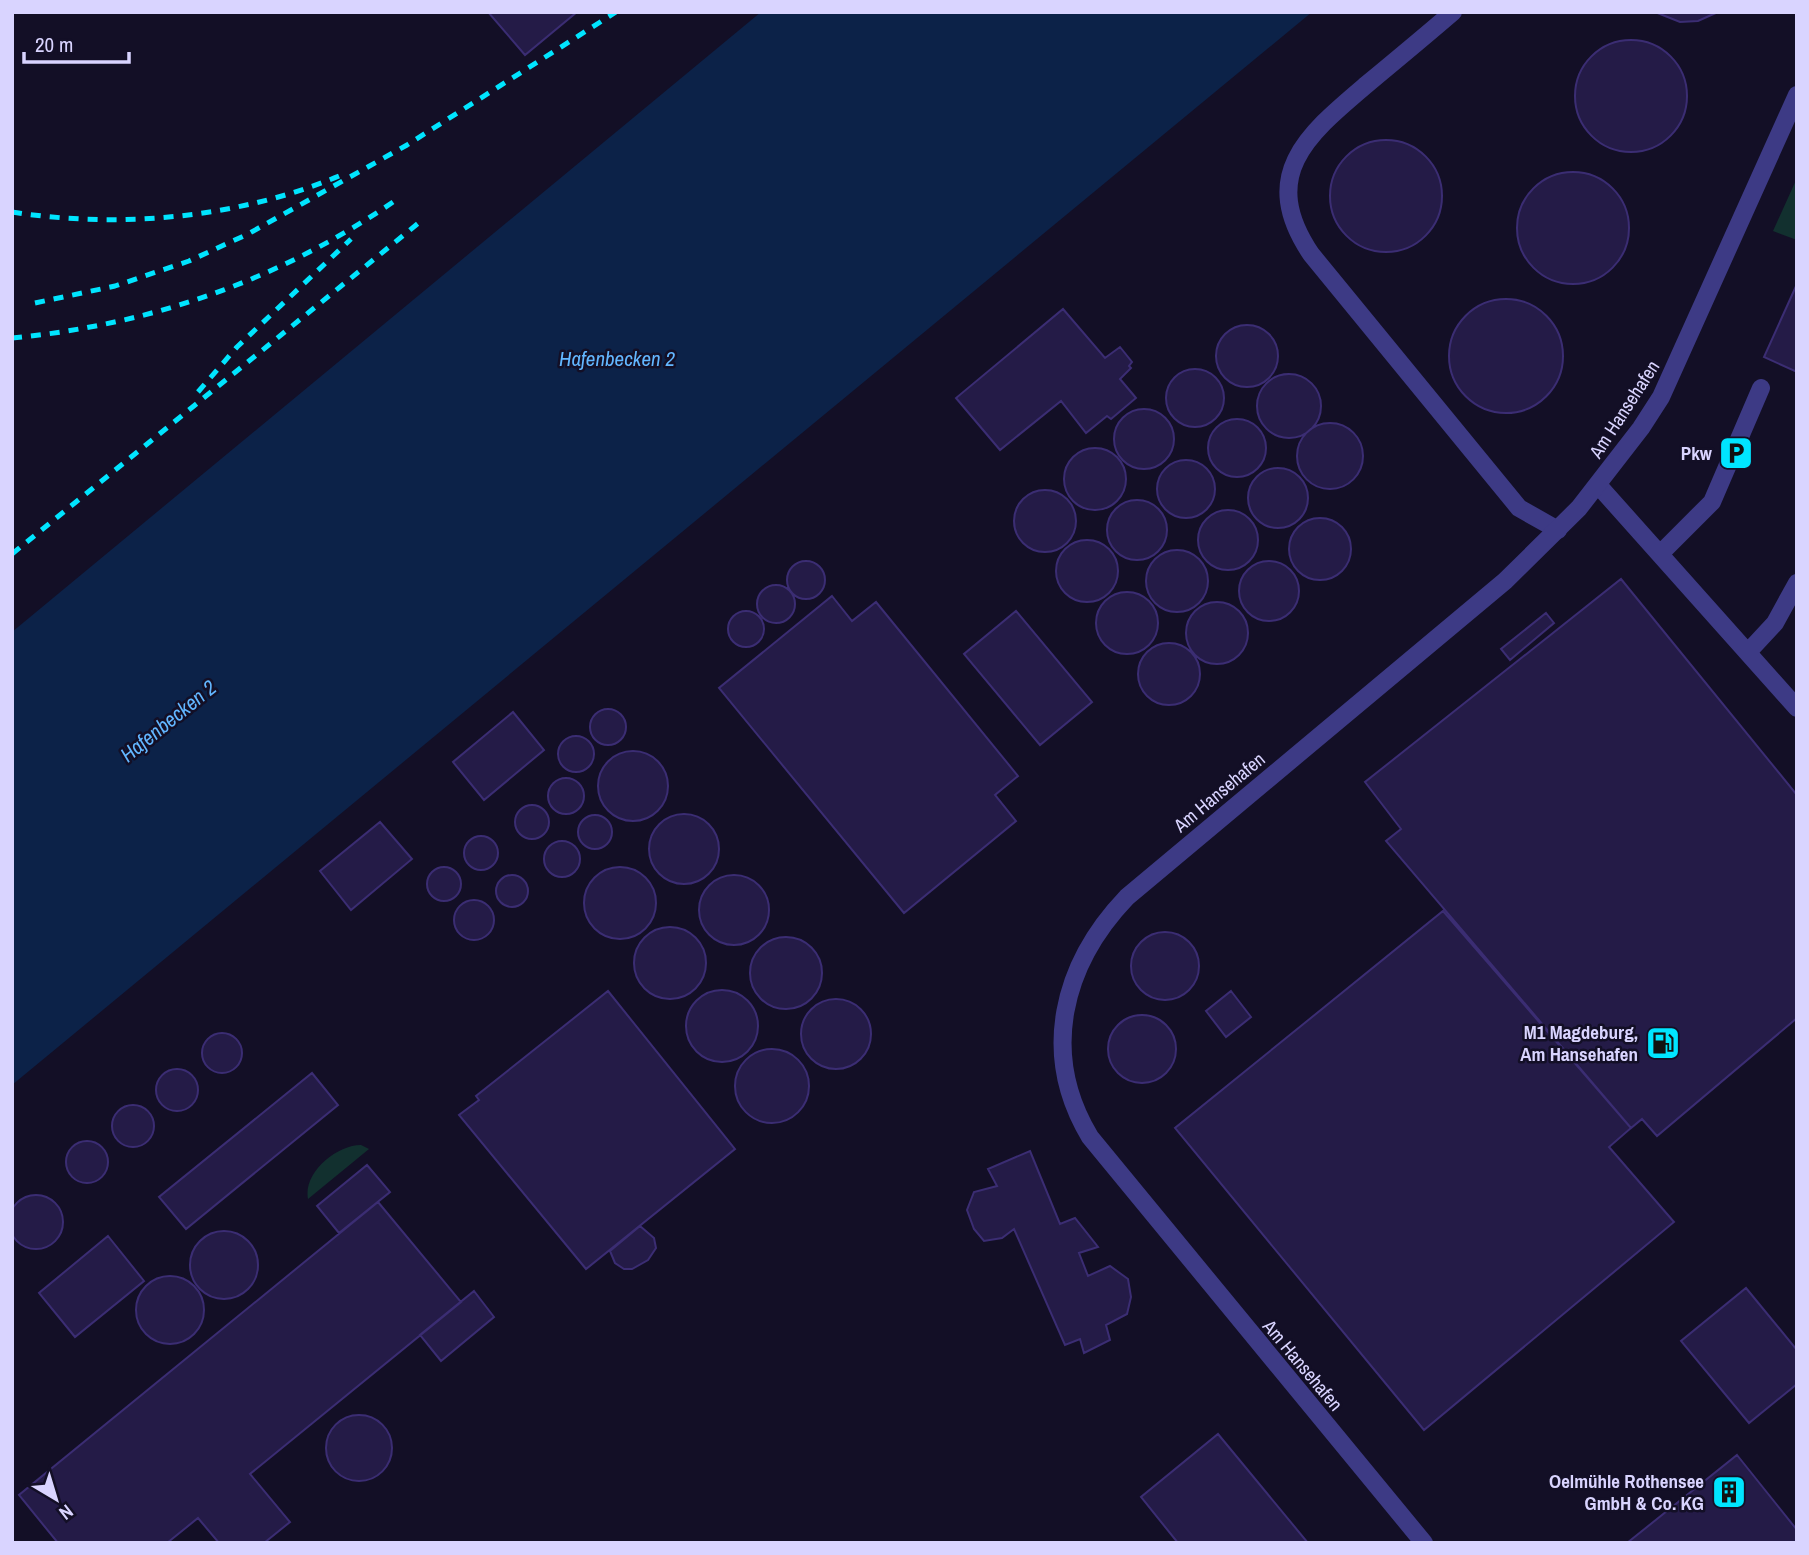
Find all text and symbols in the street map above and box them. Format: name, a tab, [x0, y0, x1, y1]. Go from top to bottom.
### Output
scale bar	[24, 21, 130, 65]
text: 20 m	[35, 30, 73, 59]
water label: Hafenbecken 2	[559, 344, 675, 373]
street label: Am Hansehafen	[1582, 355, 1665, 464]
parking icon: Pkw	[1717, 434, 1755, 472]
place label: Pkw	[1681, 440, 1713, 466]
water label: Hafenbecken 2	[114, 673, 222, 769]
street label: Am Hansehafen	[1167, 746, 1270, 839]
place label: M1 Magdeburg, Am Hansehafen	[1520, 1019, 1638, 1067]
fuel station icon: M1 Magdeburg, Am Hansehafen	[1644, 1024, 1682, 1062]
street label: Am Hansehafen	[1256, 1313, 1349, 1416]
north arrow	[21, 1464, 91, 1534]
place label: Oelmühle Rothensee GmbH & Co. KG	[1549, 1468, 1704, 1516]
building icon: Oelmühle Rothensee GmbH & Co. KG	[1710, 1473, 1748, 1511]
text: N	[54, 1499, 79, 1526]

